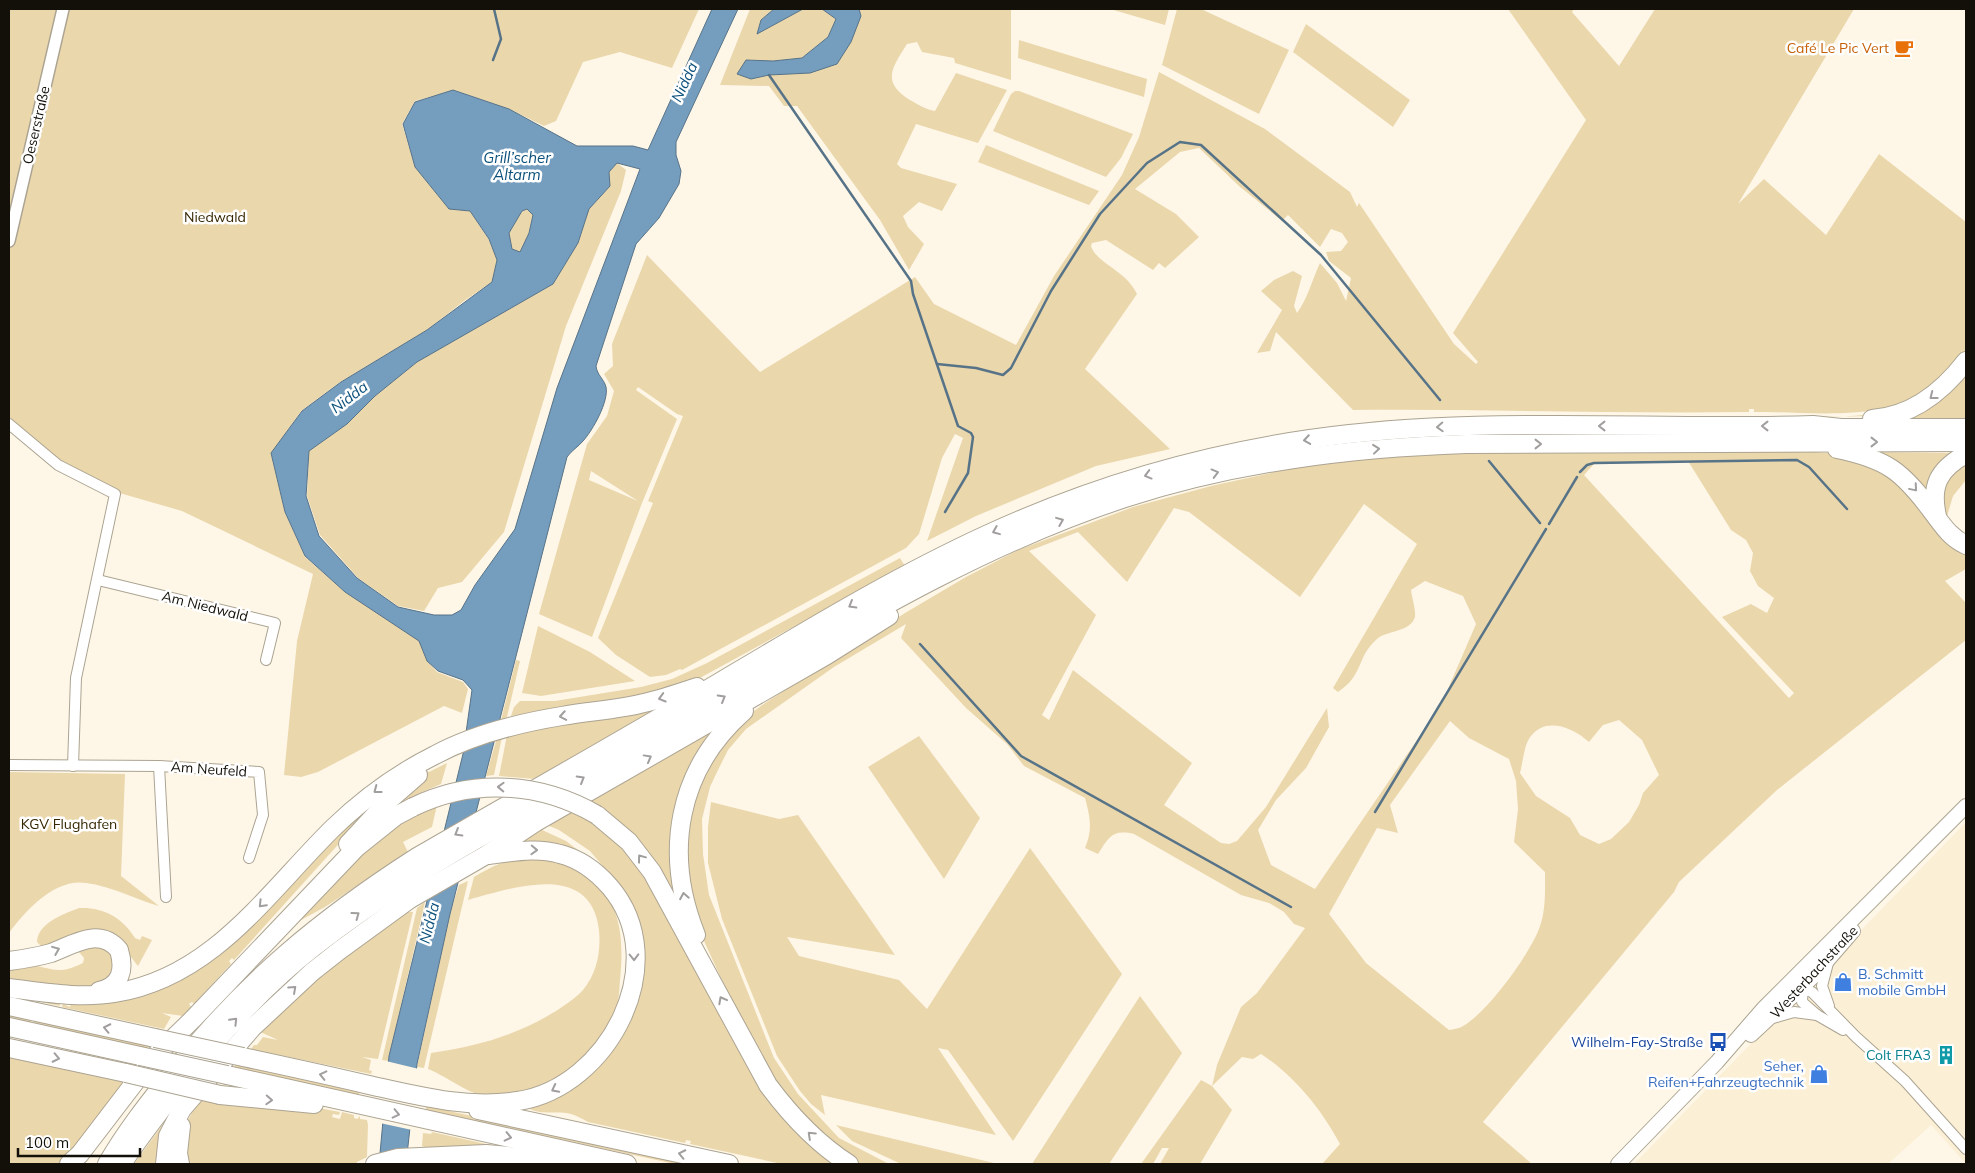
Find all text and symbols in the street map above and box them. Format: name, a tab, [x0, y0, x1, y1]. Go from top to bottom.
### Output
cafe icon: Café Le Pic Vert	[1893, 37, 1915, 59]
place label: Café Le Pic Vert	[1787, 39, 1889, 57]
water label: Nidda	[667, 59, 701, 105]
street label: Oeserstraße	[18, 84, 54, 166]
water label: Grill’scher Altarm	[483, 148, 551, 184]
park label: Niedwald	[184, 208, 246, 226]
water label: Nidda	[327, 377, 371, 417]
one-way arrow	[1930, 390, 1939, 398]
one-way arrow	[1598, 420, 1606, 431]
one-way arrow	[1760, 421, 1768, 431]
one-way arrow	[1435, 422, 1443, 432]
one-way arrow	[1303, 434, 1311, 445]
one-way arrow	[1870, 437, 1878, 447]
one-way arrow	[1534, 439, 1542, 449]
one-way arrow	[1372, 444, 1380, 455]
one-way arrow	[1211, 469, 1219, 479]
one-way arrow	[1145, 470, 1153, 480]
one-way arrow	[1908, 482, 1917, 491]
one-way arrow	[1055, 517, 1064, 528]
one-way arrow	[992, 524, 1001, 535]
street label: Am Niedwald	[160, 587, 250, 625]
one-way arrow	[848, 599, 857, 609]
one-way arrow	[659, 692, 667, 702]
one-way arrow	[717, 695, 726, 705]
one-way arrow	[559, 710, 567, 720]
one-way arrow	[642, 754, 651, 764]
street label: Am Neufeld	[170, 757, 248, 781]
one-way arrow	[576, 776, 585, 786]
one-way arrow	[497, 782, 504, 792]
one-way arrow	[373, 784, 383, 793]
park label: KGV Flughafen	[21, 815, 117, 833]
one-way arrow	[455, 827, 464, 837]
one-way arrow	[531, 845, 539, 855]
one-way arrow	[639, 855, 647, 864]
one-way arrow	[679, 892, 690, 901]
one-way arrow	[259, 899, 268, 908]
water label: Nidda	[415, 900, 443, 946]
one-way arrow	[350, 912, 360, 921]
street label: Westerbachstraße	[1766, 922, 1862, 1022]
one-way arrow	[51, 946, 60, 956]
one-way arrow	[628, 953, 639, 961]
place label: B. Schmitt mobile GmbH	[1858, 965, 1946, 999]
shop icon: B. Schmitt mobile GmbH	[1832, 971, 1854, 993]
one-way arrow	[288, 985, 297, 994]
one-way arrow	[718, 996, 728, 1005]
one-way arrow	[228, 1018, 237, 1027]
one-way arrow	[103, 1023, 112, 1034]
bus stop icon: Wilhelm-Fay-Straße	[1707, 1031, 1729, 1053]
place label: Wilhelm-Fay-Straße	[1571, 1033, 1703, 1051]
building icon: Colt FRA3	[1935, 1044, 1957, 1066]
place label: Colt FRA3	[1866, 1046, 1931, 1064]
one-way arrow	[52, 1052, 61, 1063]
place label: Seher, Reifen+Fahrzeugtechnik	[1648, 1057, 1805, 1091]
shop icon: Seher, Reifen+Fahrzeugtechnik	[1808, 1063, 1830, 1085]
one-way arrow	[318, 1070, 327, 1081]
one-way arrow	[551, 1083, 560, 1093]
one-way arrow	[265, 1095, 273, 1106]
one-way arrow	[391, 1108, 400, 1119]
scale bar	[18, 1126, 140, 1158]
one-way arrow	[503, 1131, 512, 1142]
one-way arrow	[807, 1132, 816, 1141]
text: 100 m	[25, 1133, 69, 1152]
one-way arrow	[677, 1149, 686, 1159]

